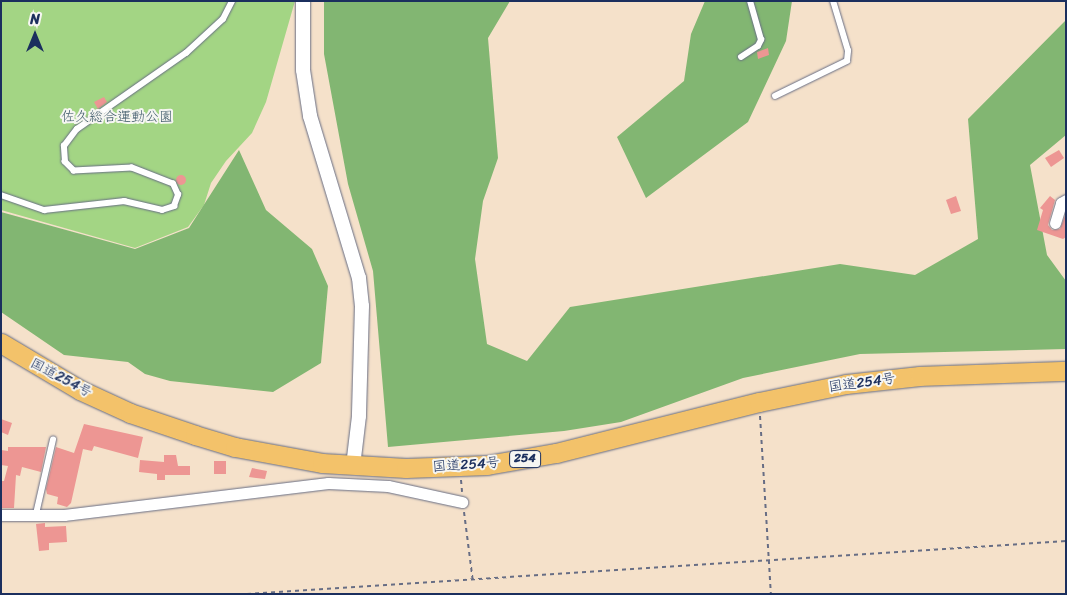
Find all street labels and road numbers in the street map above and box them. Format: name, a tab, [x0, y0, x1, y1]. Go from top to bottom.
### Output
street label: 国道254号	[27, 355, 95, 401]
street label: 国道254号	[827, 370, 897, 396]
road number: 254	[509, 449, 541, 468]
street label: 国道254号	[432, 454, 500, 476]

